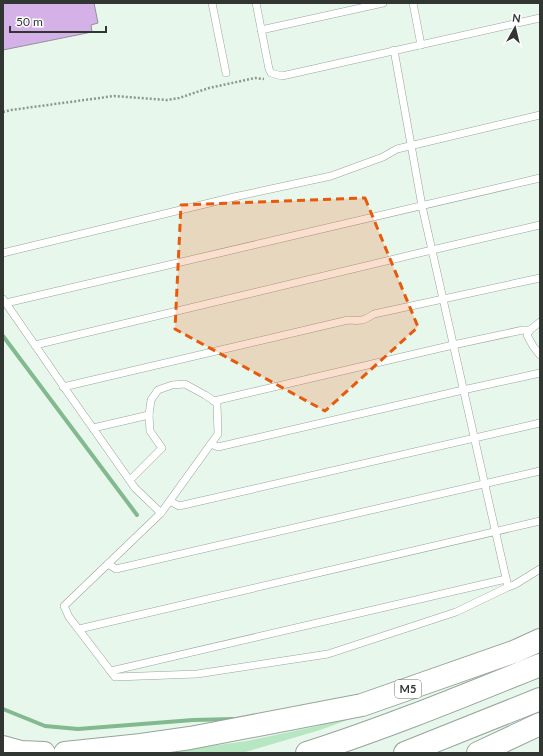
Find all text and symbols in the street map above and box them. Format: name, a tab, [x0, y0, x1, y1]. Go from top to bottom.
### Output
scale bar	[10, 8, 106, 34]
north arrow	[495, 8, 535, 48]
text: N	[511, 11, 522, 25]
text: 50 m	[16, 14, 43, 29]
road number: M5	[395, 680, 421, 698]

